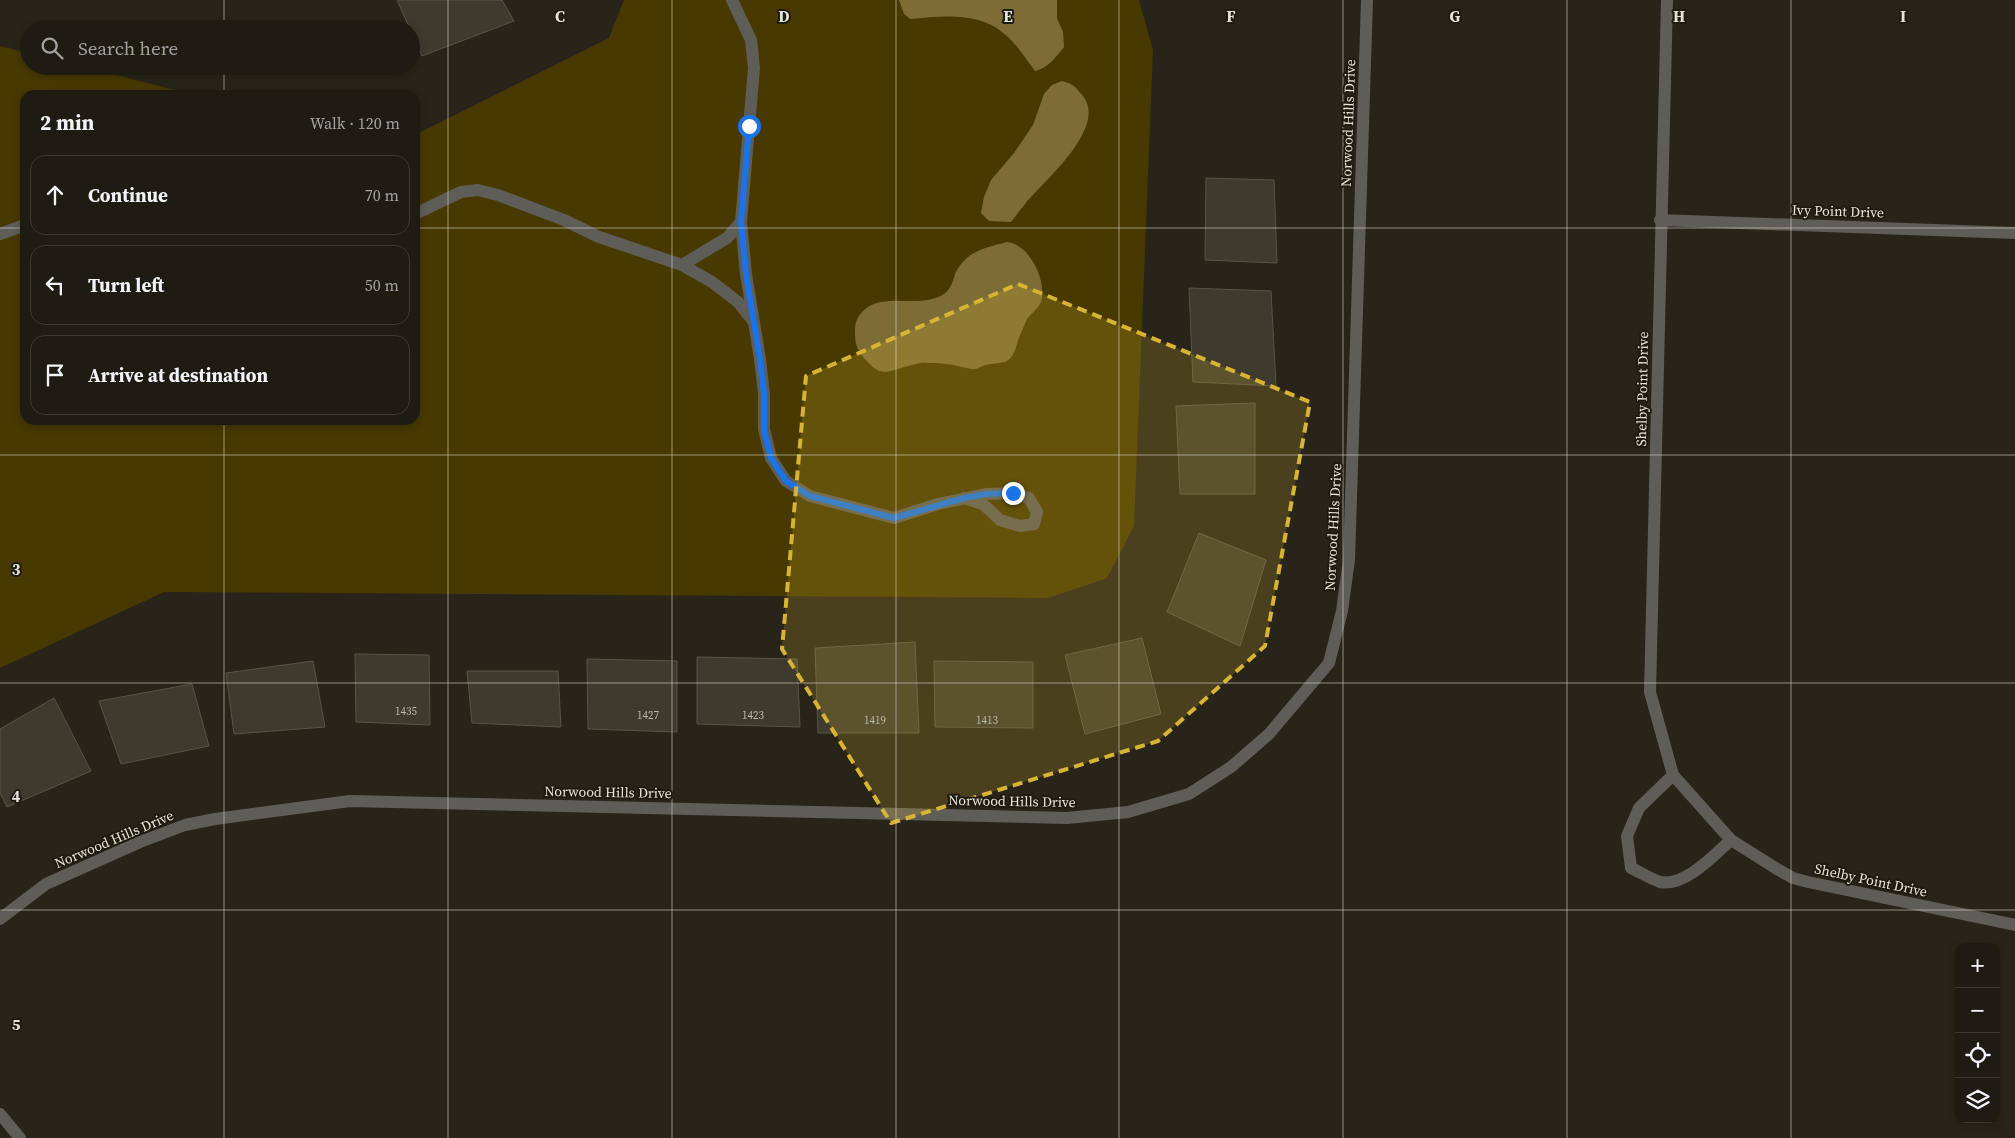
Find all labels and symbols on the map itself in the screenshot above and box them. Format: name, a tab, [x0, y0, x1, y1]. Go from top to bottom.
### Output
text: C	[555, 5, 565, 27]
text: D	[778, 5, 790, 27]
text: E	[1003, 5, 1013, 27]
text: F	[1226, 5, 1236, 27]
text: G	[1450, 5, 1461, 27]
text: H	[1673, 5, 1685, 27]
text: I	[1900, 5, 1906, 27]
street label: Norwood Hills Drive	[1336, 59, 1360, 187]
route start	[738, 115, 761, 138]
street label: Ivy Point Drive	[1792, 199, 1884, 223]
street label: Shelby Point Drive	[1631, 331, 1653, 447]
street label: Norwood Hills Drive	[1320, 463, 1346, 591]
route end	[1002, 482, 1025, 505]
text: 3	[12, 558, 21, 580]
house number: 1435	[395, 704, 417, 719]
house number: 1427	[637, 708, 659, 723]
house number: 1423	[742, 708, 764, 723]
house number: 1419	[864, 713, 886, 728]
house number: 1413	[976, 713, 998, 728]
street label: Norwood Hills Drive	[544, 781, 672, 803]
text: 4	[12, 785, 21, 807]
street label: Norwood Hills Drive	[948, 790, 1076, 812]
street label: Norwood Hills Drive	[51, 805, 177, 873]
street label: Shelby Point Drive	[1813, 858, 1929, 902]
text: 5	[12, 1013, 21, 1035]

